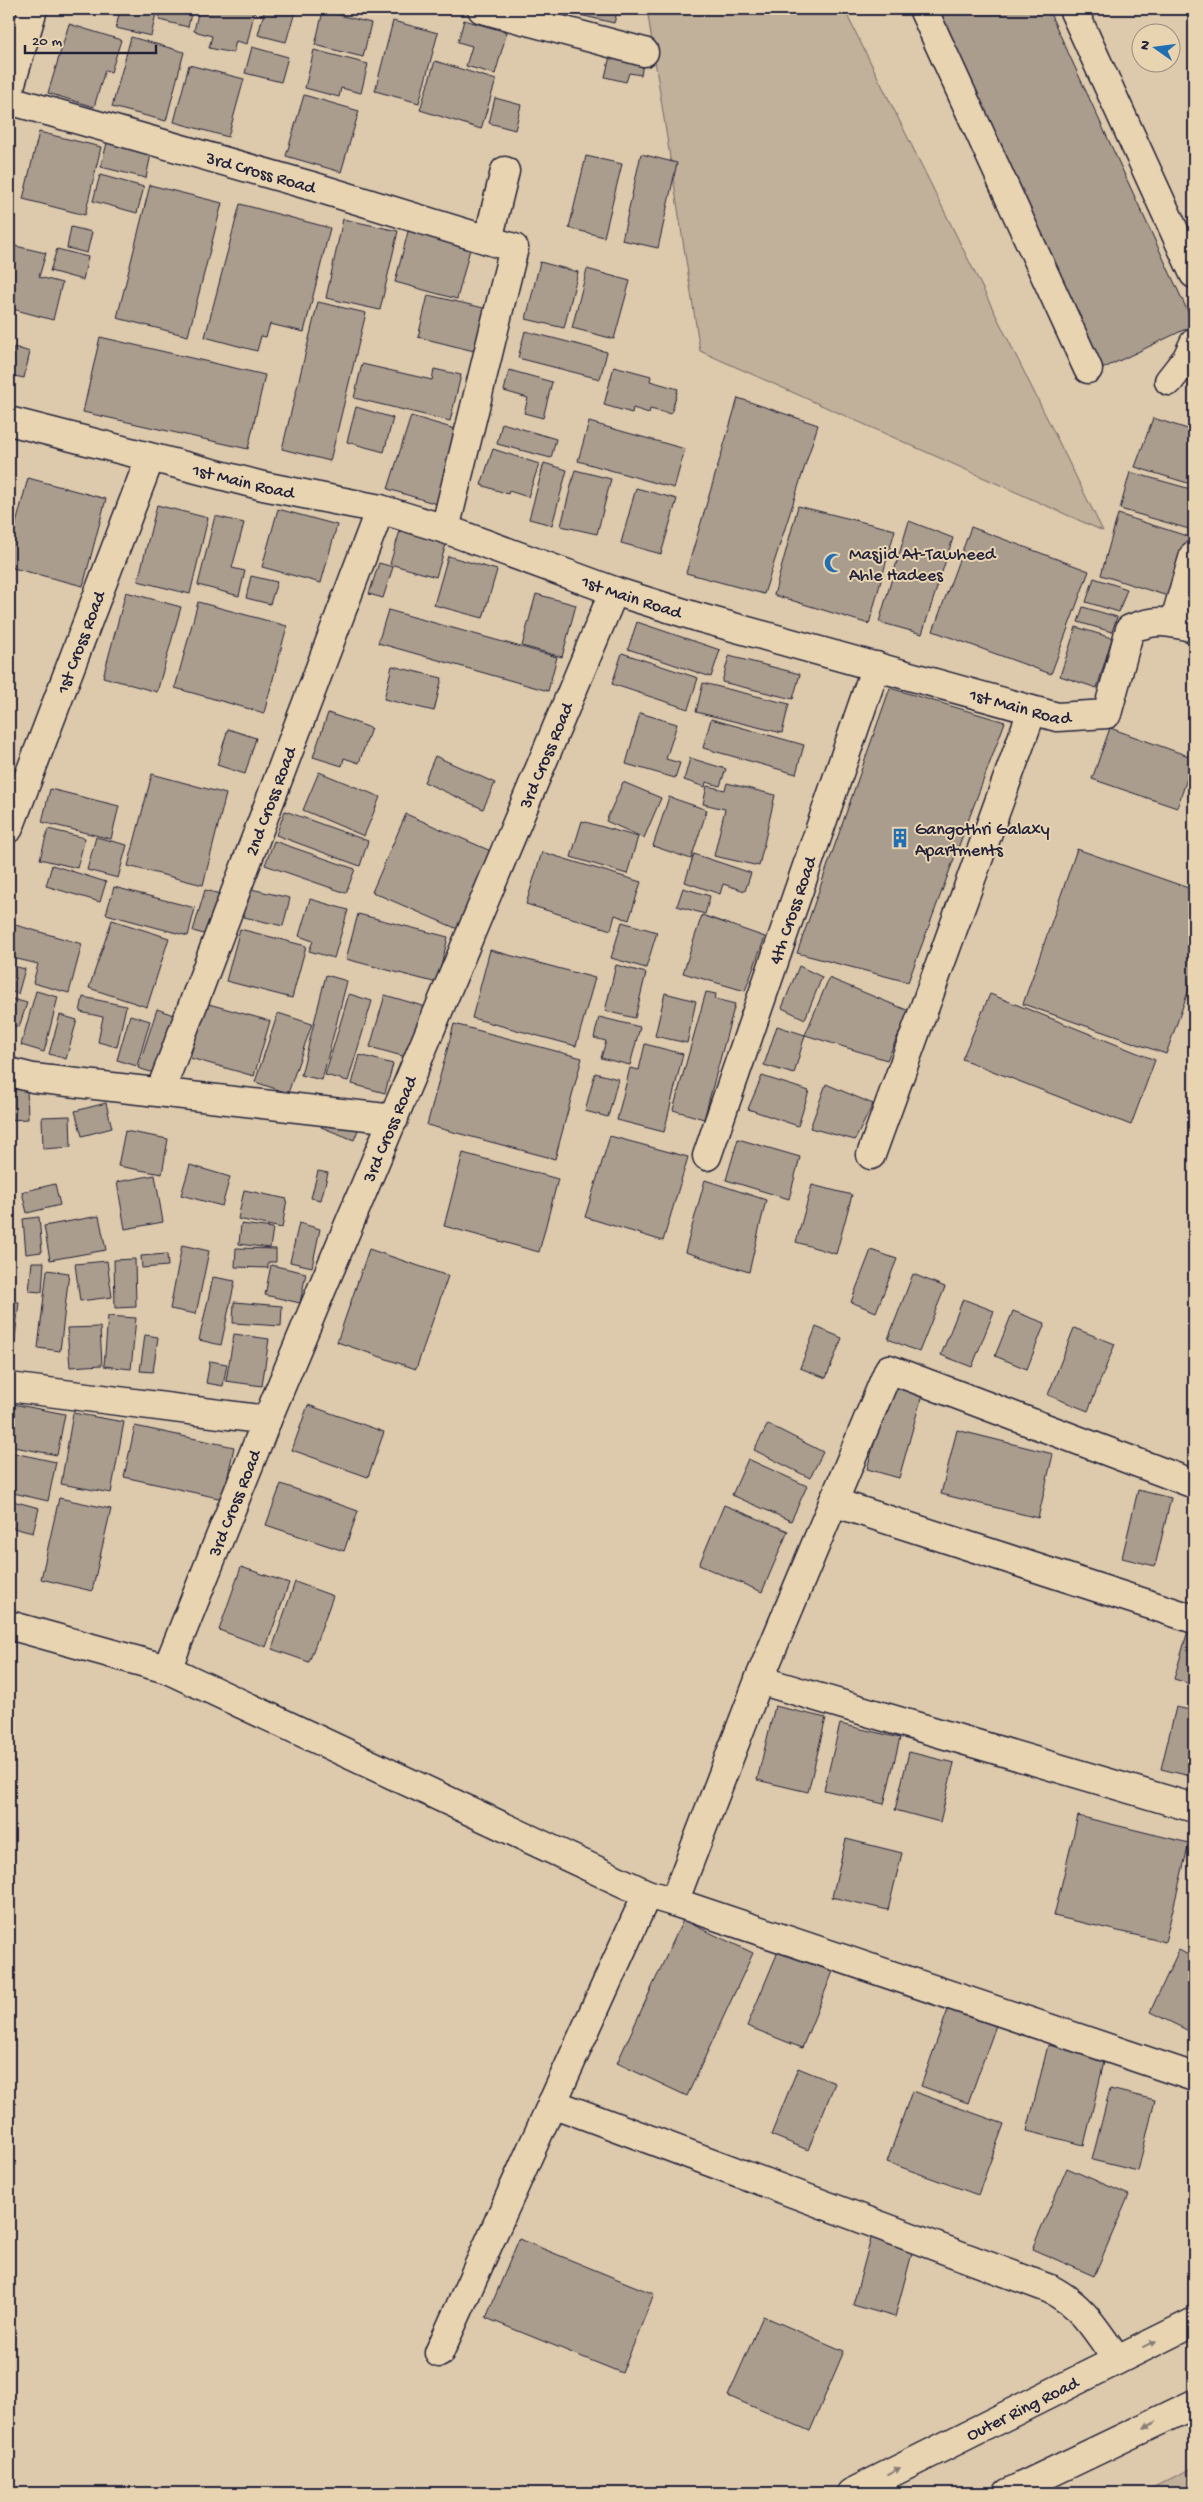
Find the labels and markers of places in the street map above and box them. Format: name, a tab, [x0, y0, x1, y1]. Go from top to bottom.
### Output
place label: Masjid At-Tawheed Ahle Hadees	[849, 545, 997, 587]
mosque icon: Masjid At-Tawheed Ahle Hadees	[823, 552, 845, 574]
place label: Gangothri Galaxy Apartments	[915, 820, 1050, 862]
building icon: Gangothri Galaxy Apartments	[889, 827, 911, 849]

